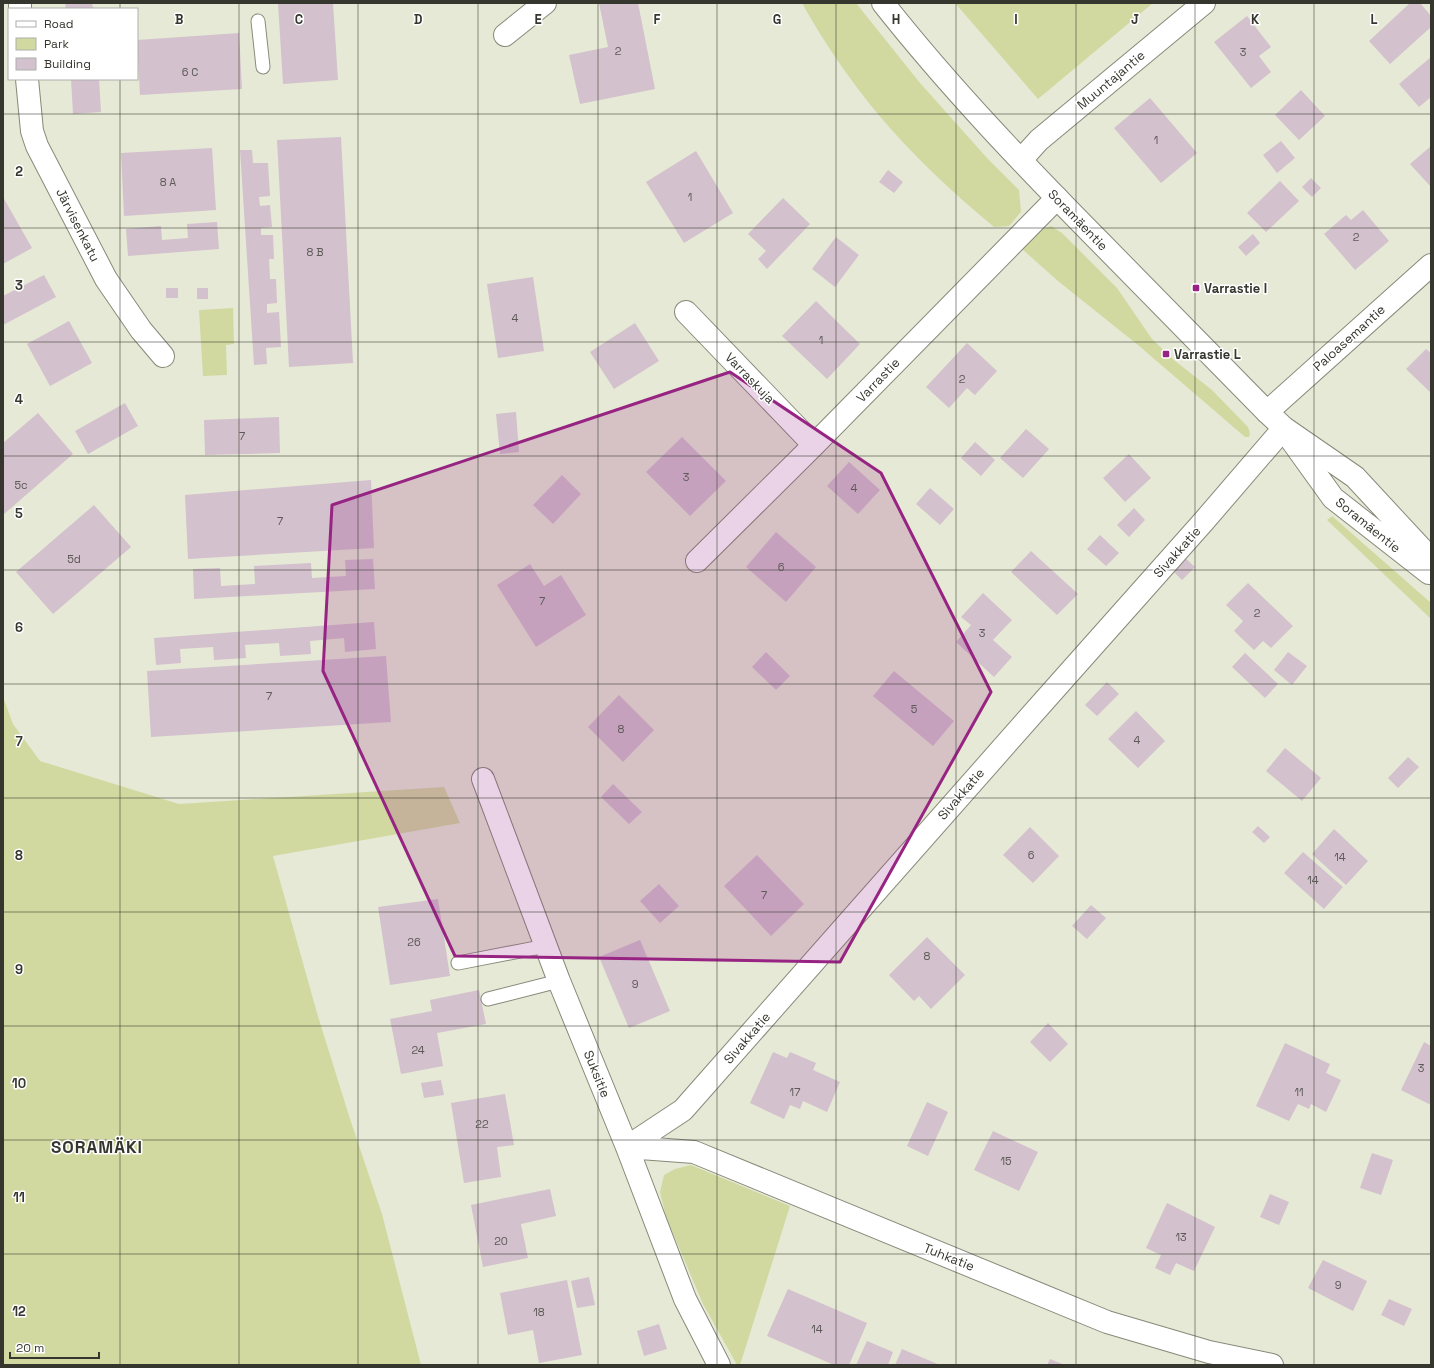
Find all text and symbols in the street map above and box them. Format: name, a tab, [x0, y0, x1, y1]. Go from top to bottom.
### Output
legend	[8, 8, 138, 80]
text: B	[175, 11, 184, 28]
text: C	[295, 11, 303, 28]
text: D	[414, 11, 423, 28]
text: E	[534, 11, 542, 28]
text: F	[654, 11, 661, 28]
text: G	[773, 11, 781, 28]
text: H	[892, 11, 900, 28]
text: I	[1014, 11, 1018, 28]
text: J	[1131, 11, 1139, 28]
text: K	[1251, 11, 1260, 28]
text: L	[1370, 11, 1378, 28]
text: Road	[44, 16, 73, 32]
text: Park	[44, 36, 69, 52]
house number: 2	[615, 44, 622, 58]
house number: 3	[1240, 45, 1247, 59]
street label: Muuntajantie	[1073, 47, 1149, 113]
text: Building	[44, 56, 91, 72]
house number: 6 C	[182, 65, 198, 79]
house number: 1	[1154, 133, 1158, 147]
text: 2	[15, 163, 23, 180]
house number: 8 A	[160, 175, 176, 189]
street label: Järvisenkatu	[52, 185, 104, 265]
street label: Soramäentie	[1044, 186, 1112, 254]
house number: 1	[688, 190, 692, 204]
house number: 2	[1353, 230, 1360, 244]
house number: 8 B	[307, 245, 323, 259]
text: 3	[15, 277, 23, 294]
place label: Varrastie I	[1204, 280, 1267, 297]
marker: Varrastie I	[1191, 283, 1201, 293]
street label: Paloasemantie	[1309, 301, 1389, 375]
house number: 4	[512, 311, 519, 325]
house number: 1	[819, 333, 823, 347]
place label: Varrastie L	[1174, 346, 1241, 363]
street label: Varraskuja	[721, 349, 779, 407]
marker: Varrastie L	[1161, 349, 1171, 359]
street label: Varrastie	[853, 354, 903, 406]
house number: 2	[959, 372, 966, 386]
text: 4	[15, 391, 23, 408]
house number: 7	[239, 429, 245, 443]
house number: 3	[683, 470, 690, 484]
house number: 5c	[14, 478, 28, 492]
house number: 4	[851, 481, 858, 495]
street label: Soramäentie	[1332, 494, 1404, 556]
text: 5	[15, 505, 23, 522]
house number: 7	[277, 514, 283, 528]
street label: Sivakkatie	[1150, 523, 1204, 581]
house number: 5d	[67, 552, 81, 566]
house number: 6	[778, 560, 785, 574]
house number: 7	[539, 594, 545, 608]
house number: 2	[1254, 606, 1261, 620]
text: 6	[15, 619, 23, 636]
house number: 3	[979, 626, 986, 640]
house number: 7	[266, 689, 272, 703]
house number: 5	[911, 702, 918, 716]
house number: 8	[618, 722, 625, 736]
text: 7	[15, 733, 23, 750]
house number: 4	[1134, 733, 1141, 747]
street label: Sivakkatie	[934, 765, 988, 823]
text: 8	[15, 847, 23, 864]
house number: 6	[1028, 848, 1035, 862]
house number: 14	[1334, 850, 1346, 864]
house number: 14	[1307, 873, 1319, 887]
house number: 7	[761, 888, 767, 902]
house number: 26	[407, 935, 421, 949]
house number: 8	[924, 949, 931, 963]
text: 9	[15, 961, 23, 978]
house number: 9	[632, 977, 639, 991]
street label: Sivakkatie	[720, 1009, 774, 1067]
house number: 24	[411, 1043, 425, 1057]
street label: Suksitie	[580, 1048, 614, 1100]
house number: 3	[1418, 1061, 1425, 1075]
text: 10	[12, 1075, 26, 1092]
house number: 17	[790, 1085, 800, 1099]
house number: 11	[1294, 1085, 1304, 1099]
house number: 22	[475, 1117, 489, 1131]
district label: SORAMÄKI	[51, 1136, 143, 1158]
house number: 15	[1000, 1154, 1012, 1168]
text: 11	[13, 1189, 25, 1206]
house number: 13	[1175, 1230, 1187, 1244]
house number: 20	[494, 1234, 508, 1248]
street label: Tuhkatie	[921, 1239, 977, 1275]
house number: 9	[1335, 1278, 1342, 1292]
text: 12	[12, 1303, 26, 1320]
house number: 18	[533, 1305, 545, 1319]
house number: 14	[811, 1322, 823, 1336]
scale bar	[10, 1334, 99, 1360]
text: 20 m	[16, 1340, 44, 1356]

